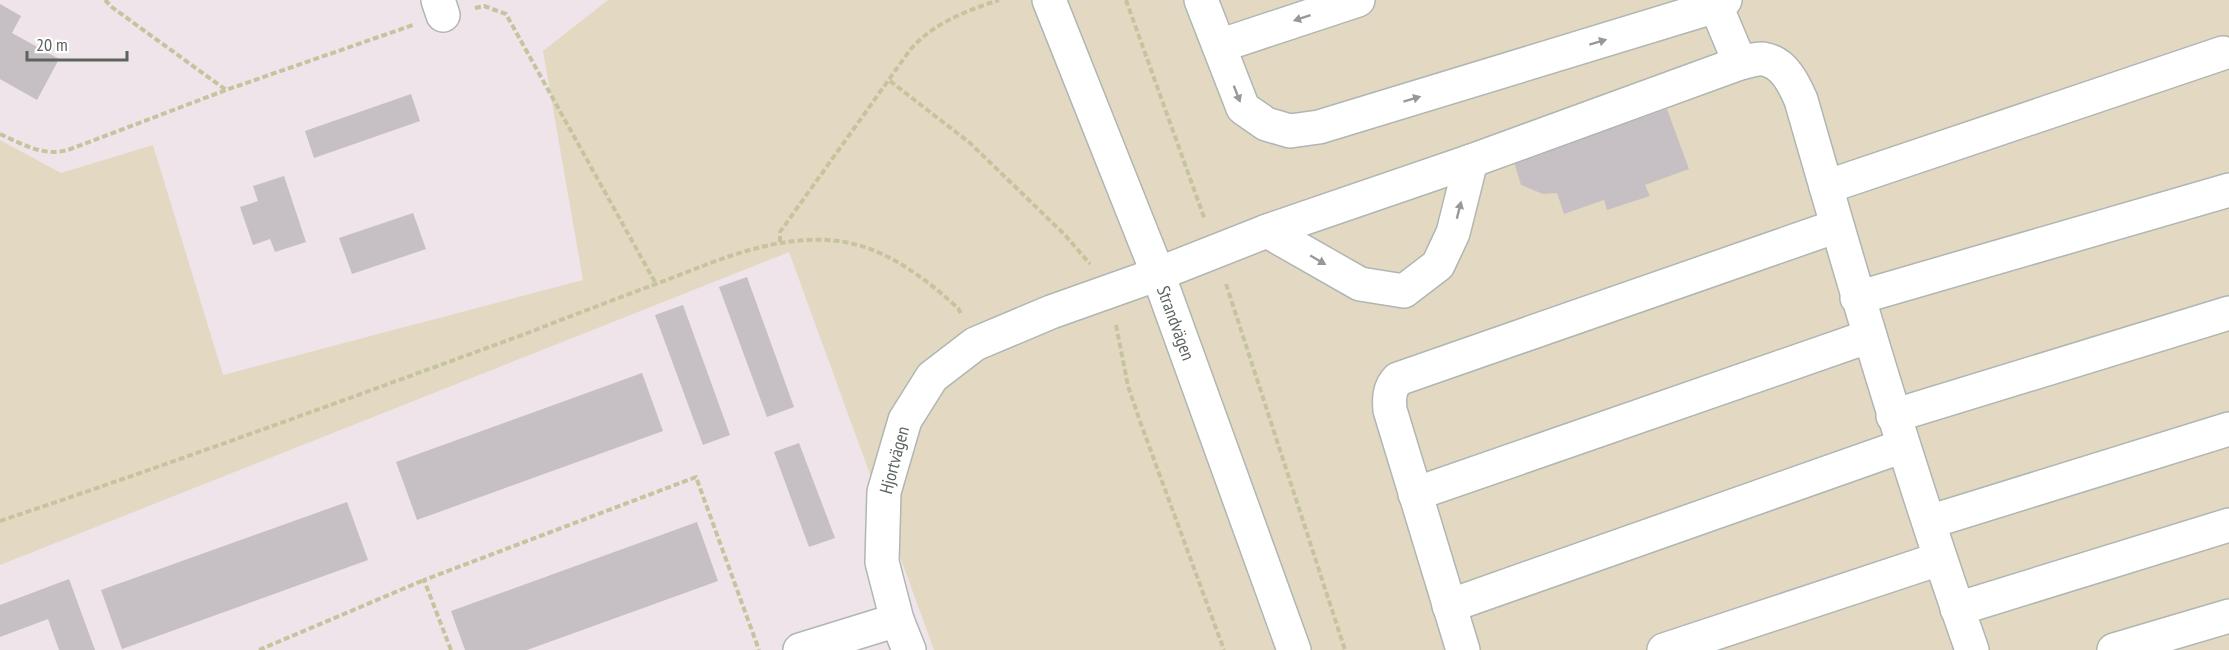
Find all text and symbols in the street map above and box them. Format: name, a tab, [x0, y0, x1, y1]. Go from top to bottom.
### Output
one-way arrow	[1293, 14, 1311, 24]
scale bar	[27, 24, 128, 62]
text: 20 m	[36, 33, 68, 56]
one-way arrow	[1589, 37, 1607, 46]
one-way arrow	[1233, 85, 1243, 103]
one-way arrow	[1403, 94, 1421, 103]
one-way arrow	[1454, 200, 1464, 219]
one-way arrow	[1310, 254, 1326, 265]
street label: Strandvägen	[1152, 283, 1200, 363]
street label: Hjortvägen	[874, 424, 914, 496]

